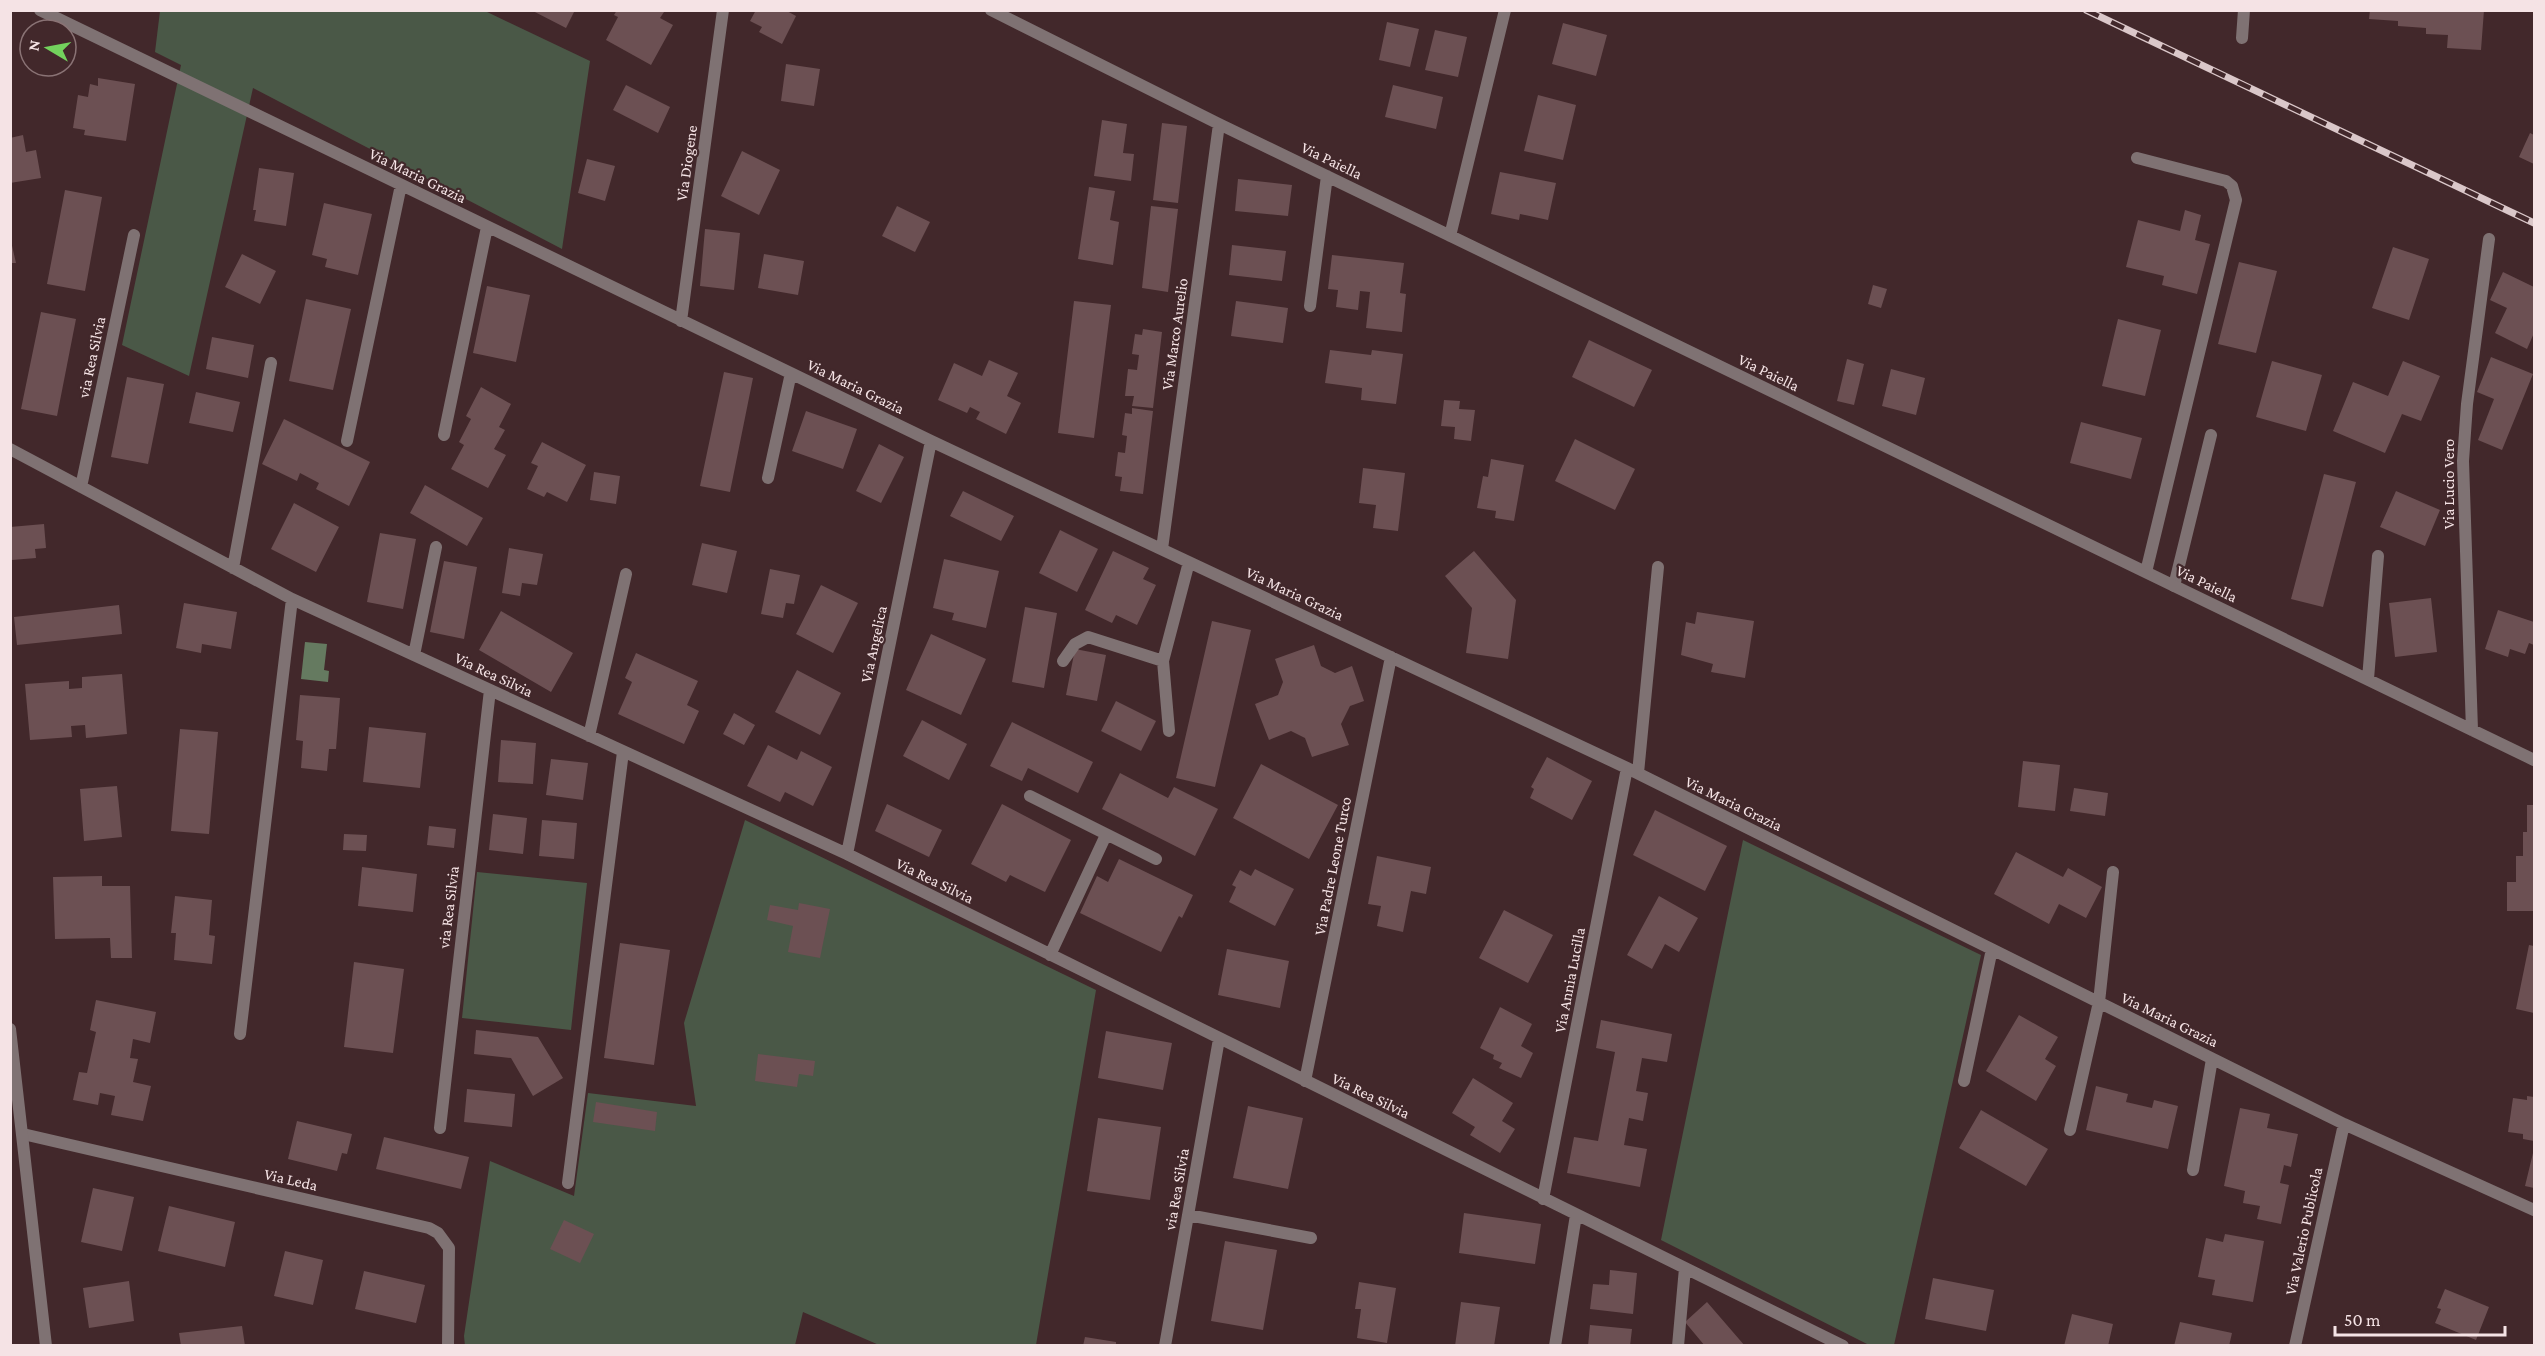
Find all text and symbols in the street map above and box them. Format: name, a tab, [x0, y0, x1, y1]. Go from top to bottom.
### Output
north arrow	[18, 18, 78, 78]
text: N	[24, 39, 43, 52]
street label: Via Diogene	[673, 124, 701, 202]
street label: Via Paiella	[1299, 138, 1366, 183]
street label: Via Maria Grazia	[367, 145, 470, 207]
street label: Via Marco Aurelio	[1158, 277, 1191, 391]
street label: via Rea Silvia	[74, 314, 109, 400]
street label: Via Paiella	[1736, 350, 1803, 395]
street label: Via Maria Grazia	[805, 356, 908, 418]
street label: Via Lucio Vero	[2440, 439, 2457, 529]
street label: Via Paiella	[2174, 561, 2241, 606]
street label: Via Maria Grazia	[1243, 563, 1347, 624]
street label: Via Angelica	[857, 603, 891, 684]
street label: Via Rea Silvia	[452, 649, 536, 700]
street label: Via Maria Grazia	[1683, 773, 1786, 835]
street label: Via Padre Leone Turco	[1311, 795, 1354, 937]
street label: Via Rea Silvia	[893, 854, 977, 907]
street label: via Rea Silvia	[435, 864, 462, 950]
street label: Via Annia Lucilla	[1551, 925, 1588, 1034]
street label: Via Maria Grazia	[2119, 989, 2222, 1051]
street label: Via Rea Silvia	[1329, 1069, 1413, 1122]
street label: via Rea Silvia	[1161, 1146, 1192, 1232]
street label: Via Leda	[263, 1165, 320, 1194]
street label: Via Valerio Publicola	[2282, 1165, 2325, 1297]
scale bar	[2335, 1299, 2504, 1337]
text: 50 m	[2344, 1310, 2381, 1330]

